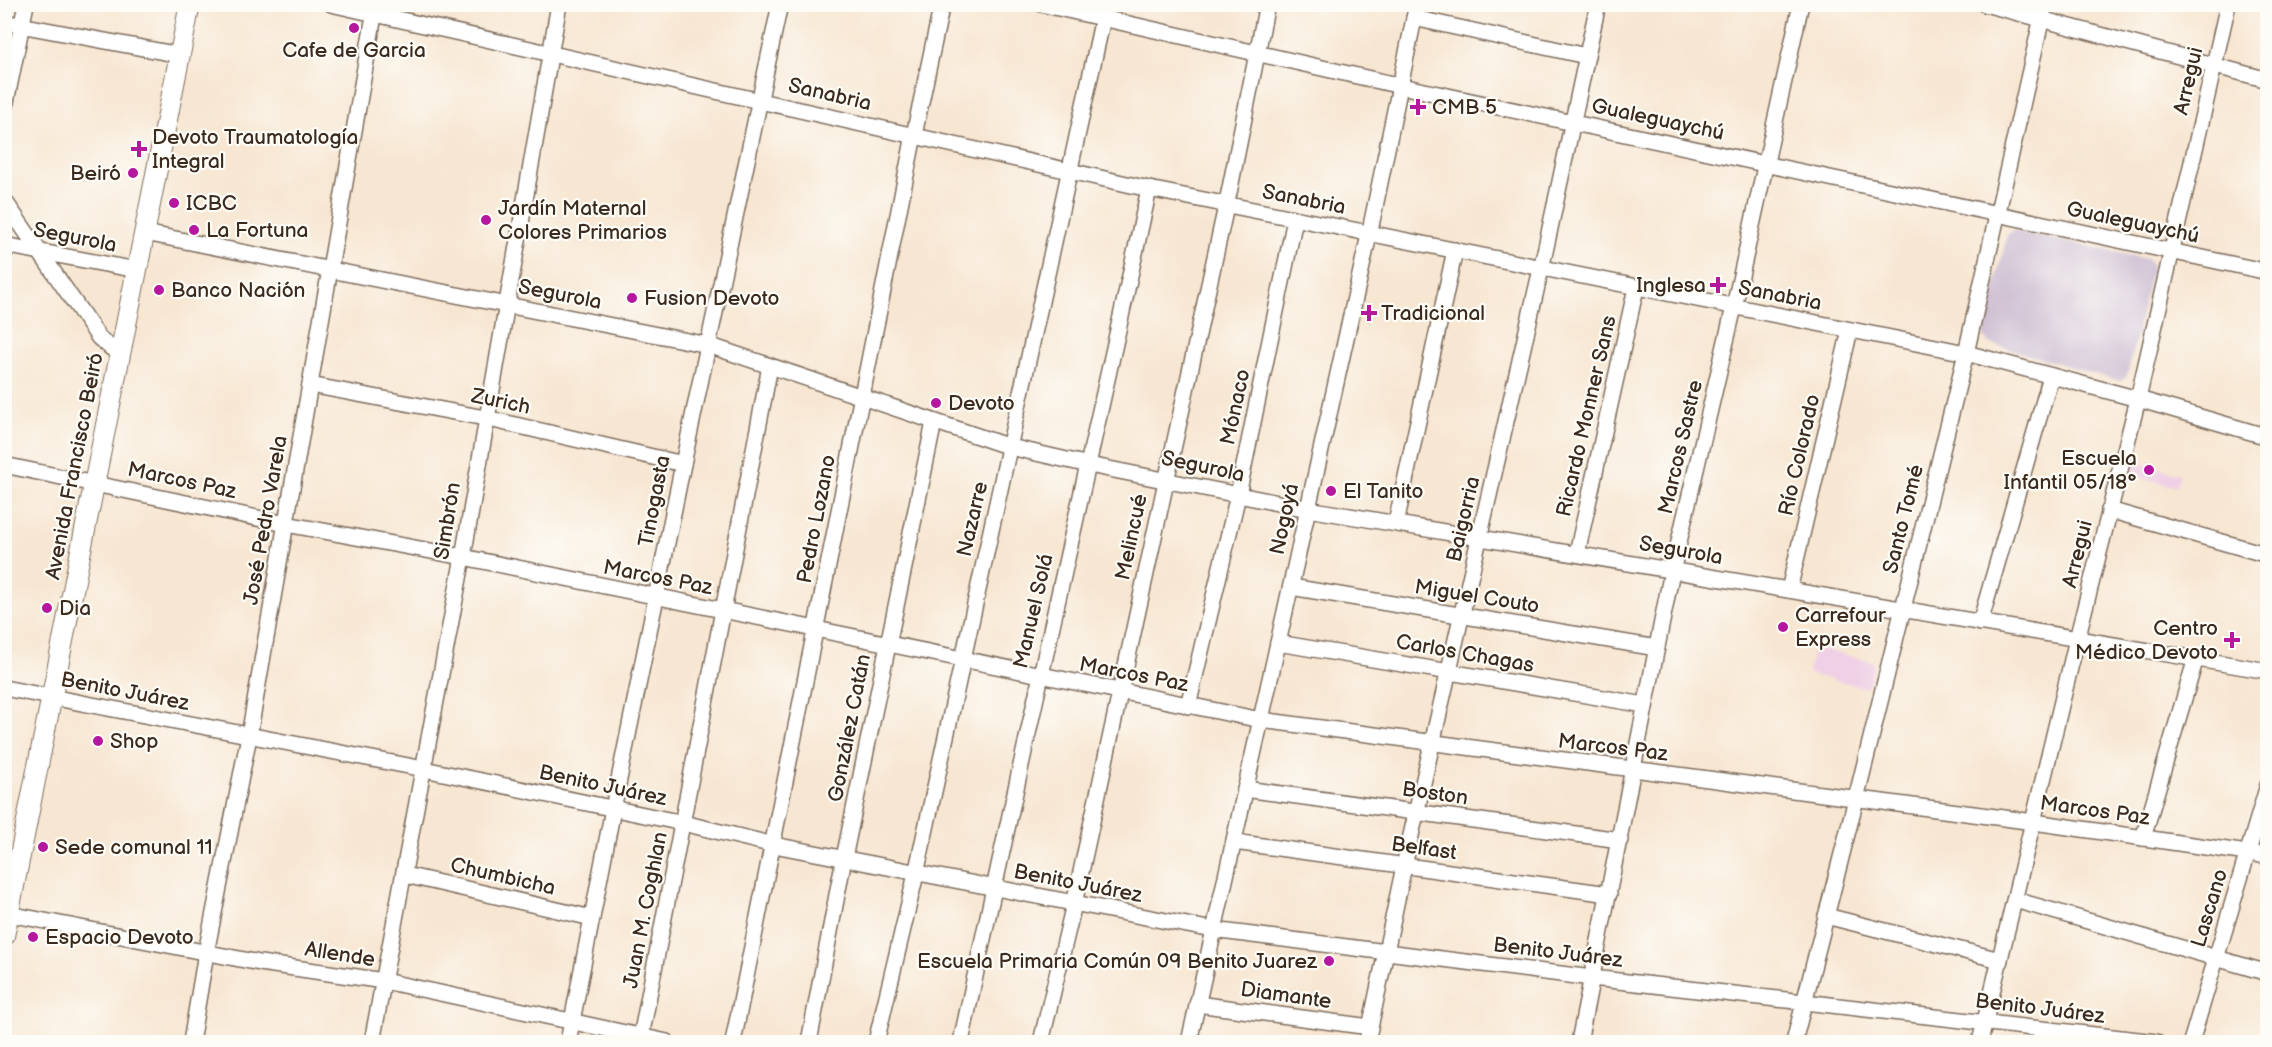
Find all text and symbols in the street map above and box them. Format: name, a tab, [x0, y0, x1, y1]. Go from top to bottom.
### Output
marker: Cafe de Garcia	[347, 21, 361, 35]
place label: Cafe de Garcia	[282, 38, 426, 63]
street label: Arregui	[2169, 45, 2208, 117]
street label: Sanabria	[786, 73, 874, 116]
street label: Gualeguaychú	[1589, 93, 1727, 146]
place label: CMB 5	[1432, 95, 1497, 120]
marker: CMB 5	[1409, 98, 1427, 116]
place label: Devoto Traumatología Integral	[152, 125, 358, 174]
marker: Devoto Traumatología Integral	[130, 140, 148, 158]
place label: Beiró	[70, 161, 121, 186]
marker: Beiró	[126, 166, 140, 180]
street label: Sanabria	[1260, 179, 1348, 220]
place label: ICBC	[186, 191, 237, 216]
marker: ICBC	[167, 196, 181, 210]
place label: Jardín Maternal Colores Primarios	[498, 196, 667, 245]
street label: Gualeguaychú	[2064, 196, 2202, 249]
marker: Jardín Maternal Colores Primarios	[479, 213, 493, 227]
street label: Segurola	[31, 217, 119, 258]
place label: La Fortuna	[206, 218, 308, 243]
marker: La Fortuna	[187, 223, 201, 237]
place label: Inglesa	[1636, 273, 1706, 298]
street label: Segurola	[516, 274, 604, 315]
street label: Sanabria	[1736, 275, 1824, 316]
place label: Banco Nación	[171, 278, 305, 303]
marker: Inglesa	[1711, 278, 1725, 292]
marker: Banco Nación	[152, 283, 166, 297]
place label: Fusion Devoto	[644, 286, 779, 311]
marker: Fusion Devoto	[625, 291, 639, 305]
place label: Tradicional	[1381, 301, 1485, 326]
marker: Tradicional	[1362, 306, 1376, 320]
street label: Ricardo Monner Sans	[1551, 313, 1622, 519]
street label: Avenida Francisco Beiró	[40, 351, 109, 582]
street label: Mónaco	[1215, 367, 1256, 447]
street label: Marcos Sastre	[1653, 378, 1708, 517]
street label: Zurich	[468, 383, 533, 420]
place label: Devoto	[948, 391, 1015, 416]
street label: Río Colorado	[1773, 392, 1826, 518]
marker: Devoto	[929, 396, 943, 410]
street label: José Pedro Varela	[238, 433, 293, 607]
street label: Segurola	[1159, 445, 1247, 487]
place label: Escuela Infantil 05/18°	[2003, 446, 2137, 495]
street label: Tinogasta	[633, 453, 676, 549]
street label: Pedro Lozano	[792, 453, 841, 585]
street label: Marcos Paz	[125, 457, 240, 504]
street label: Santo Tomé	[1878, 462, 1929, 576]
marker: Escuela Infantil 05/18°	[2142, 463, 2156, 477]
street label: Baigorria	[1441, 474, 1485, 564]
street label: Nazarre	[952, 479, 993, 559]
place label: El Tanito	[1343, 479, 1423, 504]
street label: Simbrón	[429, 481, 466, 562]
street label: Nogoyá	[1265, 481, 1304, 557]
marker: El Tanito	[1324, 484, 1338, 498]
street label: Melincué	[1110, 491, 1153, 583]
street label: Arregui	[2057, 518, 2098, 591]
street label: Segurola	[1637, 531, 1725, 570]
street label: Manuel Solá	[1008, 551, 1059, 671]
street label: Marcos Paz	[601, 555, 716, 600]
street label: Miguel Couto	[1413, 574, 1541, 619]
place label: Dia	[59, 596, 91, 621]
marker: Dia	[40, 601, 54, 615]
place label: Carrefour Express	[1795, 603, 1886, 652]
place label: Centro Médico Devoto	[2075, 616, 2218, 665]
marker: Carrefour Express	[1776, 620, 1790, 634]
street label: Carlos Chagas	[1394, 629, 1536, 678]
marker: Centro Médico Devoto	[2223, 631, 2241, 649]
street label: González Catán	[823, 652, 876, 804]
street label: Marcos Paz	[1077, 652, 1192, 697]
street label: Benito Juárez	[59, 667, 192, 716]
street label: Marcos Paz	[1557, 728, 1670, 767]
place label: Shop	[110, 729, 158, 754]
marker: Shop	[91, 734, 105, 748]
street label: Benito Juárez	[537, 760, 670, 811]
street label: Boston	[1400, 777, 1469, 810]
street label: Marcos Paz	[2038, 790, 2152, 831]
street label: Juan M. Coghlan	[618, 830, 673, 990]
street label: Belfast	[1390, 832, 1459, 866]
place label: Sede comunal 11	[55, 835, 213, 860]
marker: Sede comunal 11	[36, 840, 50, 854]
street label: Chumbicha	[448, 852, 558, 901]
street label: Benito Juárez	[1012, 859, 1145, 908]
street label: Lascano	[2186, 866, 2233, 950]
place label: Espacio Devoto	[45, 925, 194, 950]
marker: Espacio Devoto	[26, 930, 40, 944]
street label: Benito Juárez	[1492, 932, 1625, 973]
street label: Allende	[303, 937, 377, 972]
place label: Escuela Primaria Común 09 Benito Juarez	[917, 949, 1318, 974]
marker: Escuela Primaria Común 09 Benito Juarez	[1322, 954, 1336, 968]
street label: Diamante	[1239, 977, 1333, 1014]
street label: Benito Juárez	[1974, 988, 2107, 1029]

